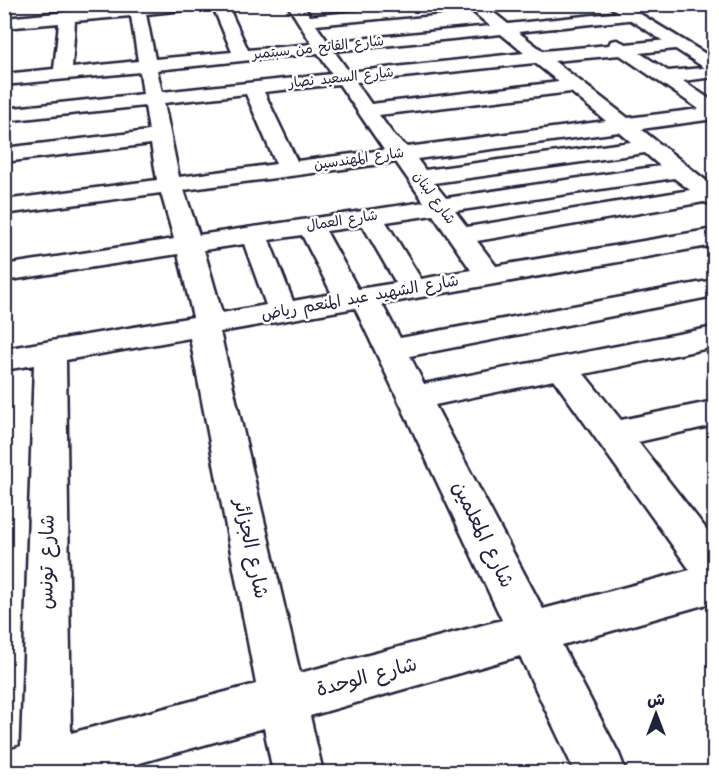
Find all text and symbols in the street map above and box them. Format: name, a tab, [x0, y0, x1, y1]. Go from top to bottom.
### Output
street label: شارع الفاتح من سبتمبر	[250, 30, 385, 66]
street label: شارع السعيد نصار	[286, 62, 395, 95]
street label: شارع المهندسين	[312, 142, 406, 176]
street label: شارع لبنان	[407, 167, 461, 229]
street label: شارع العمال	[305, 204, 379, 238]
street label: شارع الشهيد عبد المنعم رياض	[259, 268, 461, 328]
street label: شارع المعلمين	[442, 476, 522, 594]
street label: شارع الجزائر	[223, 494, 276, 602]
street label: شارع تونس	[31, 514, 65, 610]
street label: شارع الوحدة	[313, 649, 421, 707]
north arrow	[626, 684, 686, 744]
text: ش	[647, 688, 665, 713]

